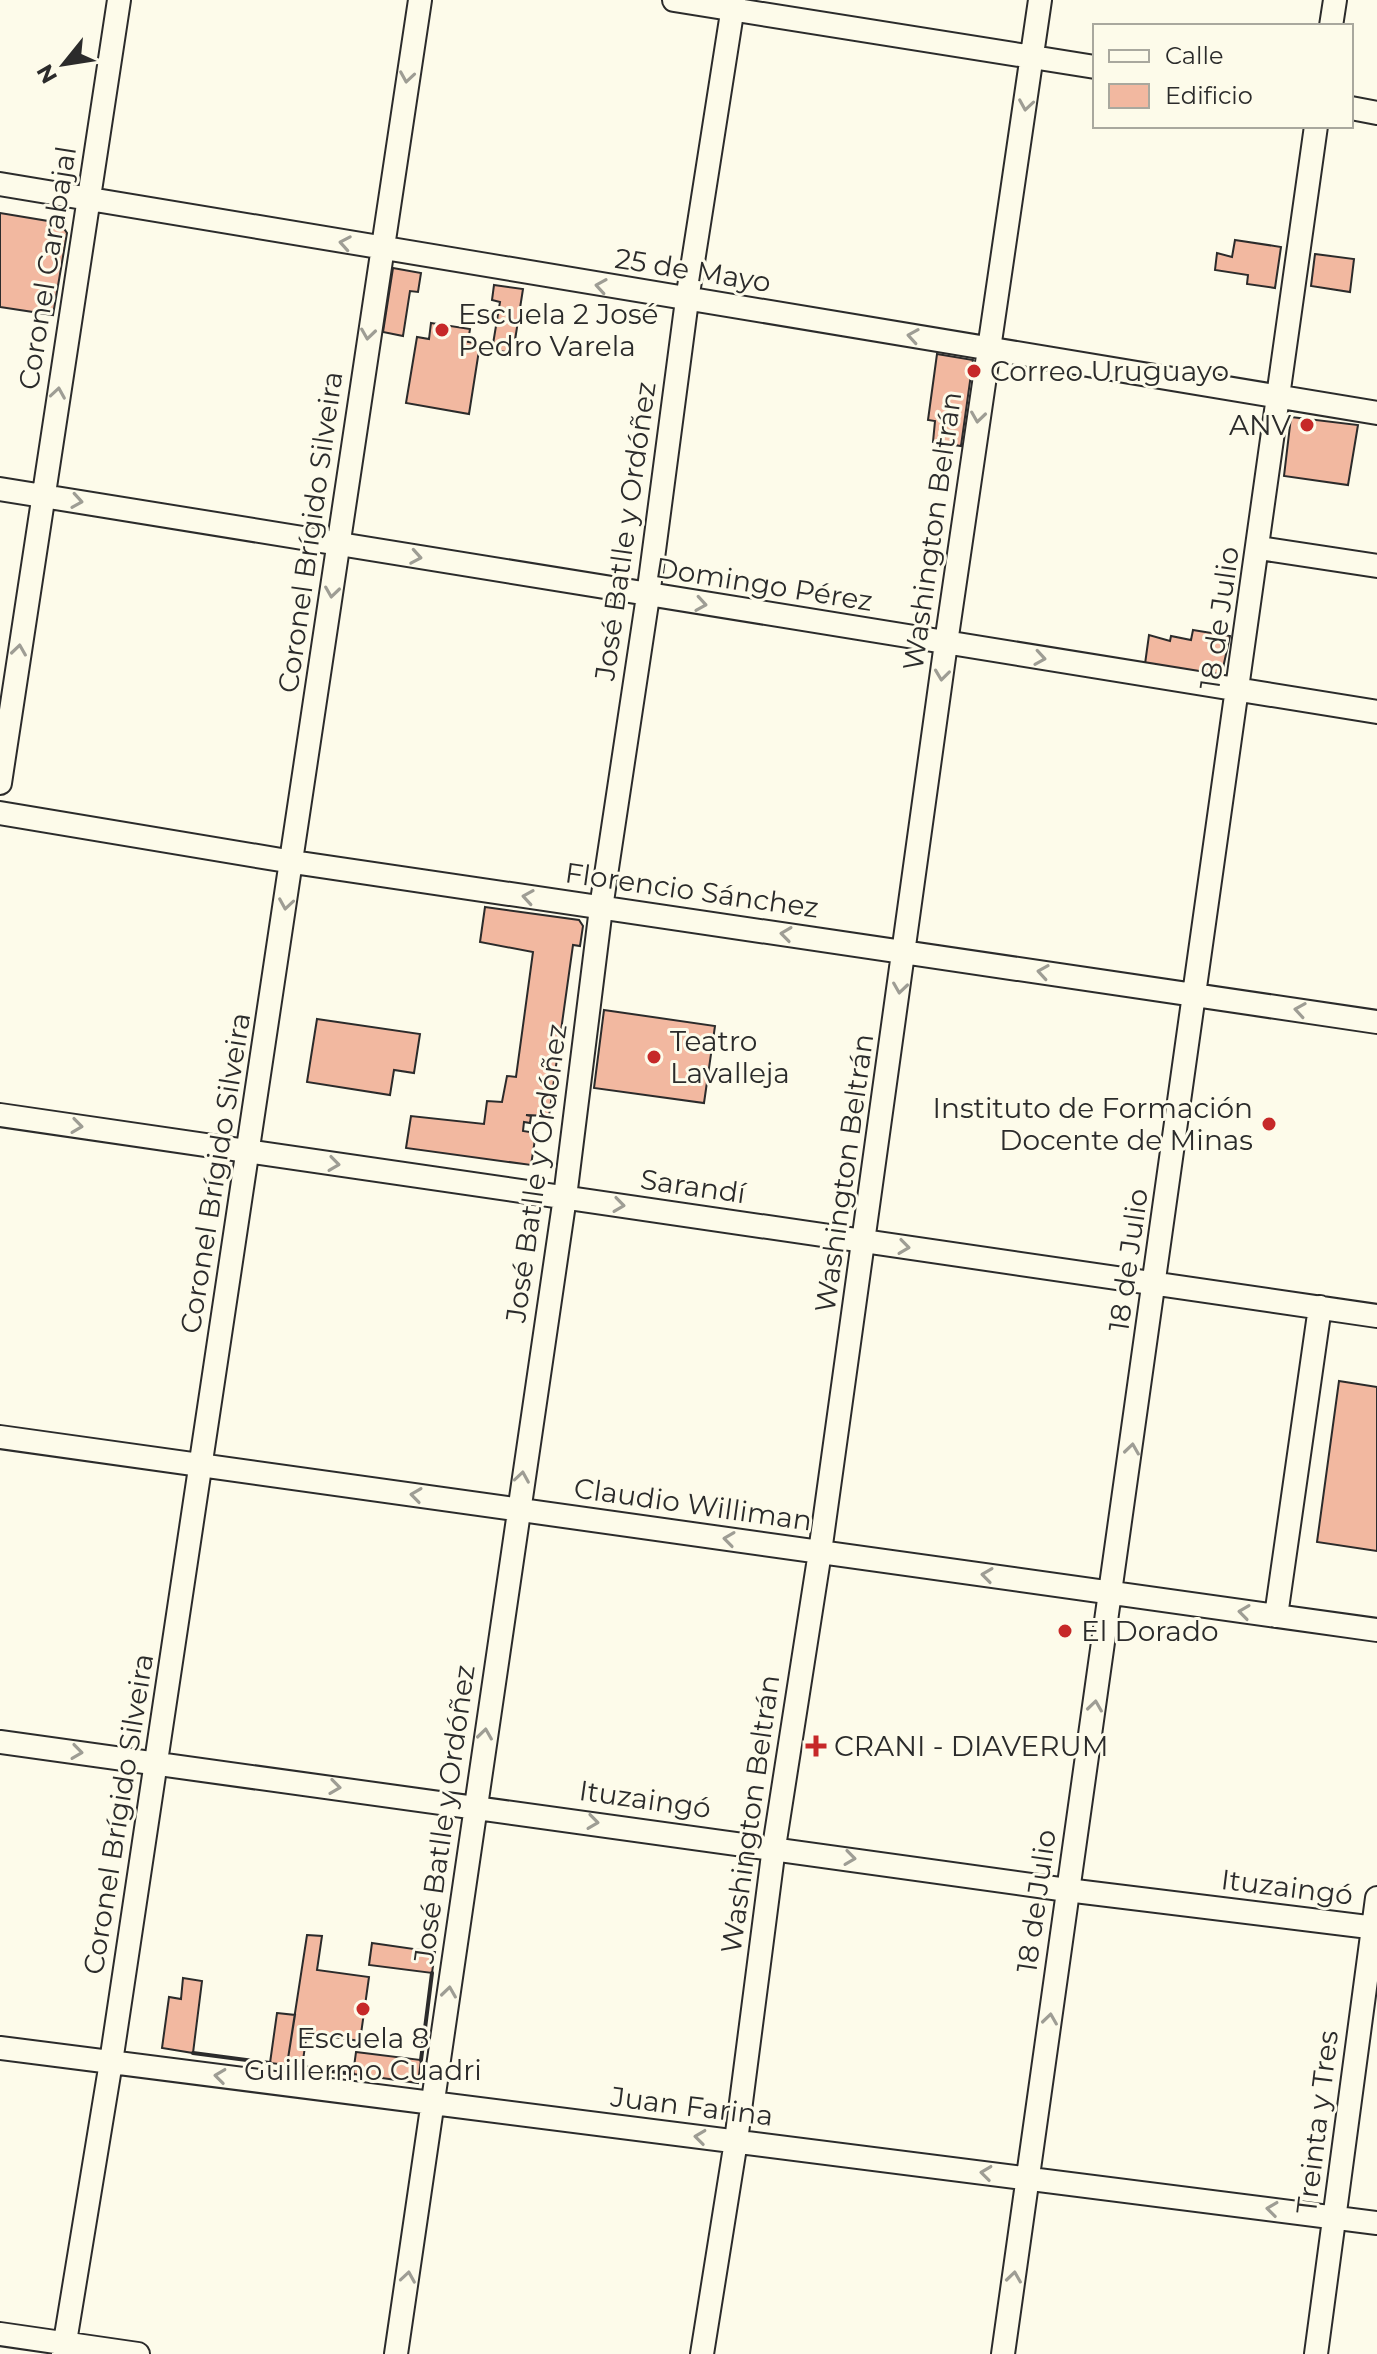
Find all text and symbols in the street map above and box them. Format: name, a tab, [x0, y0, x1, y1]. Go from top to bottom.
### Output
north arrow	[24, 24, 104, 104]
legend	[1093, 24, 1353, 128]
text: Calle	[1165, 41, 1223, 70]
text: N	[31, 59, 63, 88]
one-way arrow	[399, 70, 416, 84]
text: Edificio	[1165, 81, 1253, 110]
one-way arrow	[1018, 98, 1035, 112]
street label: Coronel Carabajal	[11, 144, 83, 392]
one-way arrow	[338, 236, 352, 253]
street label: 25 de Mayo	[613, 241, 773, 299]
one-way arrow	[595, 278, 608, 295]
place label: Escuela 2 José Pedro Varela	[458, 297, 658, 363]
marker: Escuela 2 José Pedro Varela	[433, 321, 451, 339]
one-way arrow	[360, 327, 377, 341]
one-way arrow	[907, 329, 920, 346]
place label: Correo Uruguayo	[990, 354, 1229, 388]
marker: Correo Uruguayo	[965, 362, 983, 380]
street label: Coronel Brígido Silveira	[271, 369, 349, 695]
street label: José Batlle y Ordóñez	[587, 379, 663, 684]
one-way arrow	[49, 386, 66, 400]
street label: Washington Beltrán	[896, 389, 968, 673]
place label: ANV	[1229, 408, 1291, 442]
one-way arrow	[970, 411, 987, 424]
marker: ANV	[1298, 416, 1316, 434]
one-way arrow	[70, 492, 84, 509]
street label: 18 de Julio	[1192, 544, 1246, 692]
one-way arrow	[410, 548, 423, 565]
street label: Domingo Pérez	[653, 550, 875, 618]
one-way arrow	[324, 585, 341, 598]
one-way arrow	[694, 595, 707, 612]
one-way arrow	[10, 643, 27, 657]
one-way arrow	[1033, 649, 1047, 666]
one-way arrow	[933, 669, 950, 682]
street label: Florencio Sánchez	[563, 855, 821, 925]
one-way arrow	[521, 889, 535, 906]
one-way arrow	[278, 897, 295, 911]
one-way arrow	[779, 926, 792, 943]
one-way arrow	[1036, 964, 1050, 981]
one-way arrow	[892, 981, 909, 995]
one-way arrow	[1293, 1002, 1307, 1019]
street label: Coronel Brígido Silveira	[173, 1010, 257, 1336]
street label: José Batlle y Ordóñez	[498, 1021, 574, 1326]
place label: Teatro Lavalleja	[670, 1024, 790, 1090]
street label: Washington Beltrán	[808, 1031, 880, 1315]
marker: Teatro Lavalleja	[645, 1048, 663, 1066]
place label: Instituto de Formación Docente de Minas	[933, 1091, 1253, 1157]
marker: Instituto de Formación Docente de Minas	[1260, 1115, 1278, 1133]
one-way arrow	[70, 1117, 84, 1134]
one-way arrow	[328, 1154, 341, 1171]
street label: Sarandí	[638, 1162, 749, 1210]
street label: 18 de Julio	[1101, 1186, 1155, 1334]
one-way arrow	[613, 1196, 626, 1213]
one-way arrow	[898, 1238, 911, 1255]
one-way arrow	[1123, 1442, 1140, 1456]
one-way arrow	[513, 1470, 530, 1484]
street label: Claudio Williman	[572, 1470, 814, 1538]
one-way arrow	[410, 1487, 423, 1504]
one-way arrow	[722, 1531, 736, 1548]
one-way arrow	[980, 1567, 994, 1584]
one-way arrow	[1237, 1604, 1251, 1621]
place label: El Dorado	[1081, 1614, 1218, 1648]
marker: El Dorado	[1056, 1622, 1074, 1640]
street label: Coronel Brígido Silveira	[76, 1651, 160, 1977]
street label: José Batlle y Ordóñez	[406, 1662, 482, 1967]
street label: Washington Beltrán	[714, 1672, 786, 1956]
one-way arrow	[1086, 1700, 1103, 1713]
one-way arrow	[475, 1727, 492, 1741]
place label: CRANI - DIAVERUM	[834, 1729, 1108, 1763]
marker: CRANI - DIAVERUM	[805, 1735, 827, 1757]
one-way arrow	[71, 1744, 84, 1761]
street label: Ituzaingó	[577, 1773, 713, 1825]
one-way arrow	[328, 1778, 342, 1795]
one-way arrow	[586, 1813, 600, 1830]
street label: 18 de Julio	[1009, 1827, 1063, 1975]
one-way arrow	[843, 1849, 857, 1866]
street label: Ituzaingó	[1219, 1862, 1355, 1912]
one-way arrow	[441, 1985, 458, 1998]
marker: Escuela 8 Guillermo Cuadri	[354, 2000, 372, 2018]
one-way arrow	[1041, 2012, 1058, 2026]
place label: Escuela 8 Guillermo Cuadri	[244, 2021, 482, 2087]
street label: Treinta y Tres	[1289, 2028, 1345, 2216]
one-way arrow	[213, 2068, 227, 2085]
street label: Juan Farina	[608, 2079, 775, 2133]
one-way arrow	[694, 2129, 707, 2146]
one-way arrow	[979, 2165, 993, 2182]
one-way arrow	[1265, 2201, 1278, 2218]
one-way arrow	[399, 2270, 416, 2284]
one-way arrow	[1005, 2270, 1022, 2284]

